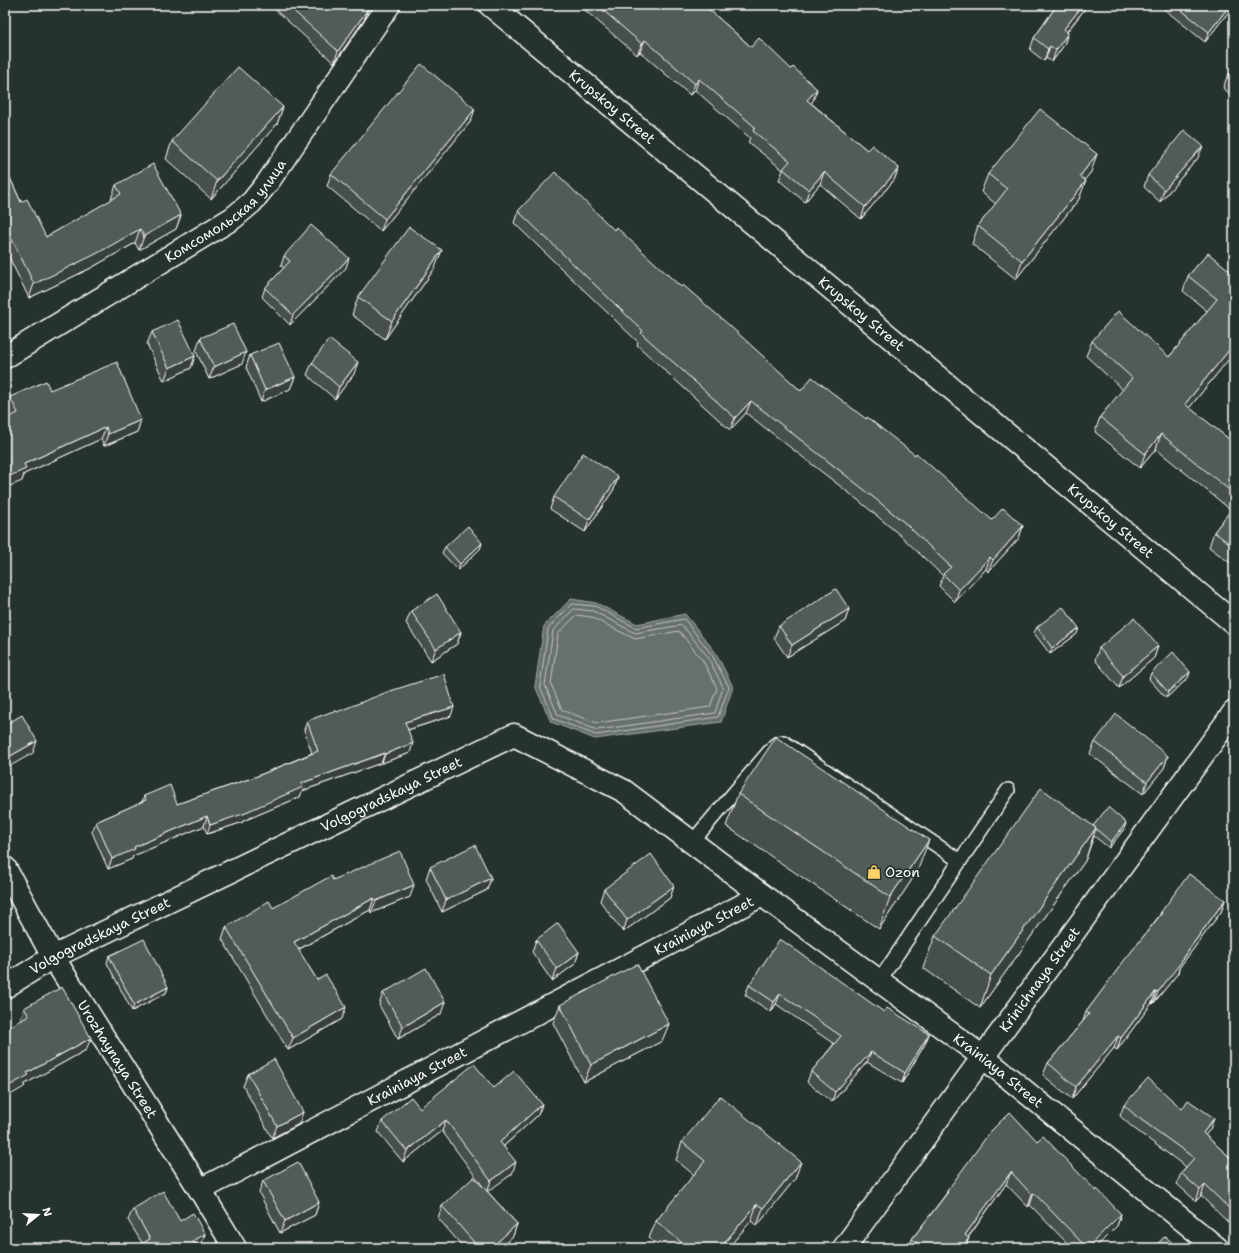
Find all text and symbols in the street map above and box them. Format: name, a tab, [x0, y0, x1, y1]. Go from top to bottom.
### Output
street label: Krupskoy Street	[565, 65, 659, 148]
street label: Комсомольская улица	[161, 155, 290, 266]
street label: Krupskoy Street	[815, 272, 908, 355]
street label: Krupskoy Street	[1064, 480, 1158, 562]
street label: Volgogradskaya Street	[318, 752, 465, 836]
place label: Ozon	[885, 863, 920, 881]
shop icon: Ozon	[866, 864, 882, 880]
street label: Krainiaya Street	[651, 892, 757, 959]
street label: Volgogradskaya Street	[26, 893, 173, 978]
street label: Krinichnaya Street	[995, 923, 1084, 1036]
street label: Urozhaynaya Street	[74, 997, 161, 1122]
street label: Krainiaya Street	[950, 1029, 1047, 1112]
street label: Krainiaya Street	[364, 1043, 470, 1110]
north arrow	[18, 1195, 58, 1235]
text: N	[39, 1206, 56, 1219]

